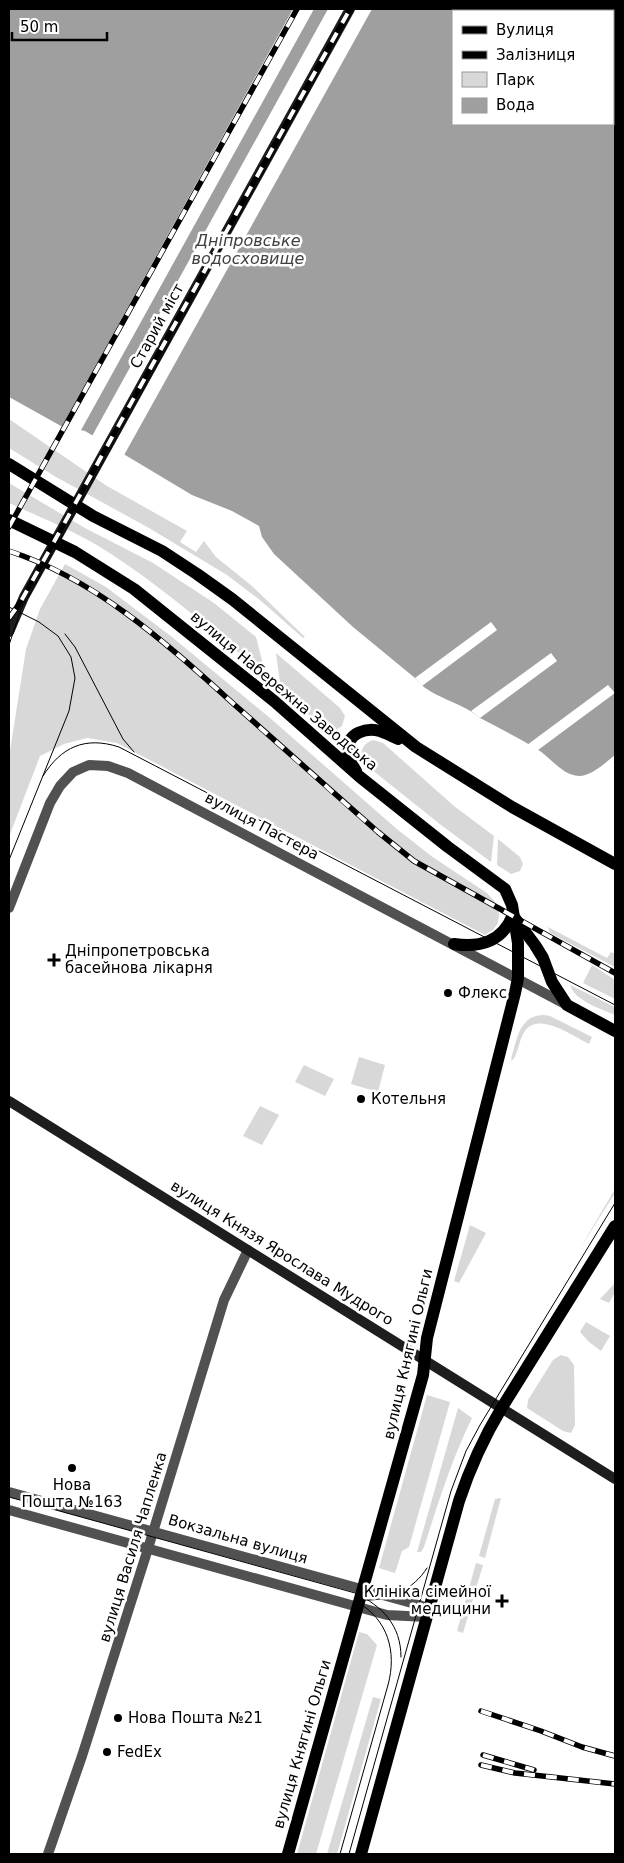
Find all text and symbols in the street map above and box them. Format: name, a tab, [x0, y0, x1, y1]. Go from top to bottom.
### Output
scale bar	[12, 10, 108, 42]
legend	[452, 10, 614, 125]
text: 50 m	[20, 18, 58, 36]
text: Вулиця	[496, 21, 554, 39]
text: Залізниця	[496, 46, 575, 64]
text: Парк	[496, 71, 535, 89]
text: Вода	[496, 96, 535, 114]
water label: Дніпровське водосховище	[192, 231, 305, 268]
street label: Старий міст	[126, 280, 188, 372]
street label: вулиця Набережна Заводська	[187, 607, 381, 775]
street label: вулиця Пастера	[202, 788, 322, 864]
place label: Дніпропетровська басейнова лікарня	[65, 942, 213, 977]
marker: Дніпропетровська басейнова лікарня	[47, 953, 61, 967]
place label: Флекс	[458, 984, 507, 1002]
marker: Флекс	[442, 987, 454, 999]
place label: Котельня	[371, 1090, 446, 1108]
marker: Котельня	[355, 1093, 367, 1105]
street label: вулиця Князя Ярослава Мудрого	[167, 1177, 397, 1329]
street label: вулиця Княгині Ольги	[380, 1267, 436, 1441]
street label: вулиця Василя Чапленка	[95, 1450, 171, 1644]
marker: Нова Пошта №163	[66, 1462, 78, 1474]
place label: Нова Пошта №163	[21, 1476, 123, 1511]
street label: Вокзальна вулиця	[166, 1510, 310, 1568]
place label: Клініка сімейної медицини	[364, 1583, 492, 1618]
marker: Клініка сімейної медицини	[495, 1594, 509, 1608]
street label: вулиця Княгині Ольги	[269, 1658, 335, 1830]
place label: Нова Пошта №21	[128, 1709, 263, 1727]
marker: Нова Пошта №21	[112, 1712, 124, 1724]
place label: FedEx	[117, 1743, 162, 1761]
marker: FedEx	[101, 1746, 113, 1758]

